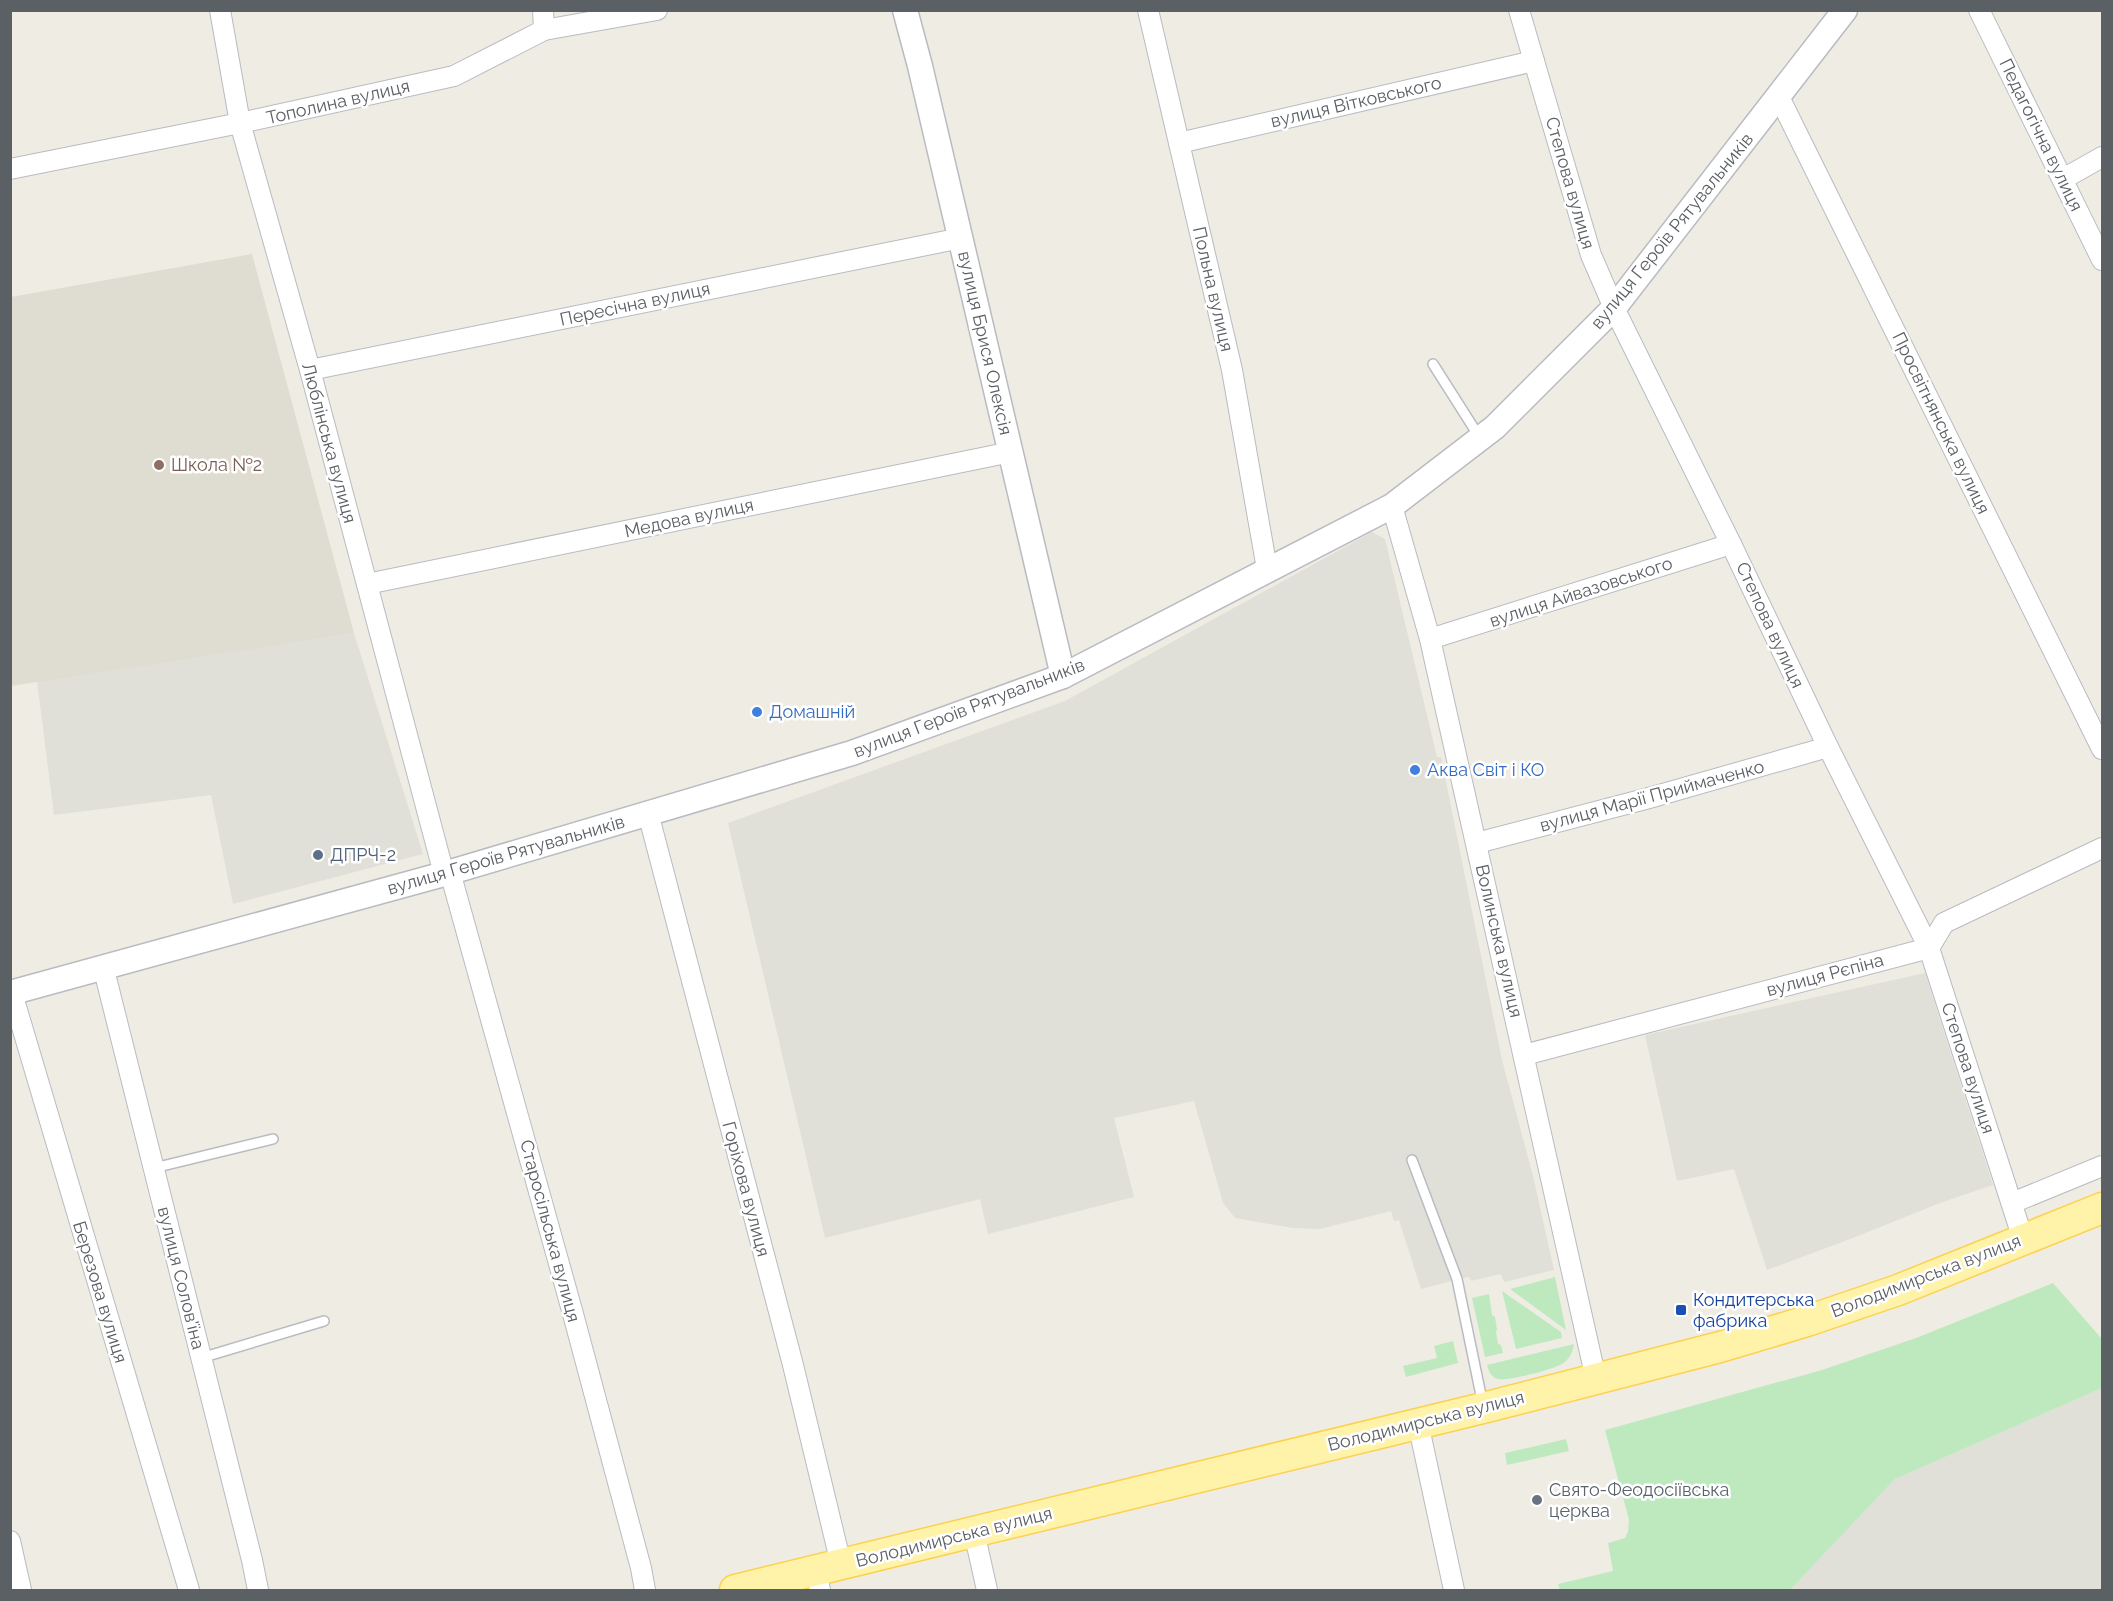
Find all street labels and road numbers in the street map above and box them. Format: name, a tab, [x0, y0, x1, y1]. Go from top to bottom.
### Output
street label: Педагогічна вулиця	[1995, 55, 2088, 214]
street label: вулиця Вітковського	[1268, 72, 1444, 131]
street label: Тополина вулиця	[264, 75, 412, 128]
street label: Степова вулиця	[1542, 114, 1599, 251]
street label: вулиця Героїв Рятувальників	[1586, 129, 1757, 333]
street label: Польна вулиця	[1189, 224, 1238, 353]
street label: вулиця Брися Олексія	[954, 249, 1017, 437]
street label: Пересічна вулиця	[558, 277, 712, 330]
street label: Просвітнянська вулиця	[1888, 329, 1995, 517]
street label: Люблінська вулиця	[298, 360, 361, 525]
street label: Медова вулиця	[622, 494, 755, 541]
street label: вулиця Айвазовського	[1487, 552, 1675, 631]
street label: Степова вулиця	[1732, 558, 1809, 691]
street label: вулиця Героїв Рятувальників	[850, 654, 1087, 761]
street label: вулиця Марії Приймаченко	[1537, 755, 1767, 836]
street label: вулиця Героїв Рятувальників	[385, 811, 627, 898]
street label: Волинська вулиця	[1472, 862, 1527, 1020]
street label: вулиця Рєпіна	[1764, 949, 1886, 1000]
street label: Степова вулиця	[1937, 1000, 2000, 1136]
street label: Горіхова вулиця	[718, 1119, 775, 1259]
street label: Старосільська вулиця	[516, 1137, 585, 1324]
street label: вулиця Солов'їна	[154, 1204, 209, 1351]
street label: Березова вулиця	[69, 1218, 132, 1365]
street label: Володимирська вулиця	[1828, 1230, 2024, 1321]
street label: Володимирська вулиця	[1326, 1386, 1526, 1455]
street label: Володимирська вулиця	[854, 1502, 1054, 1571]

